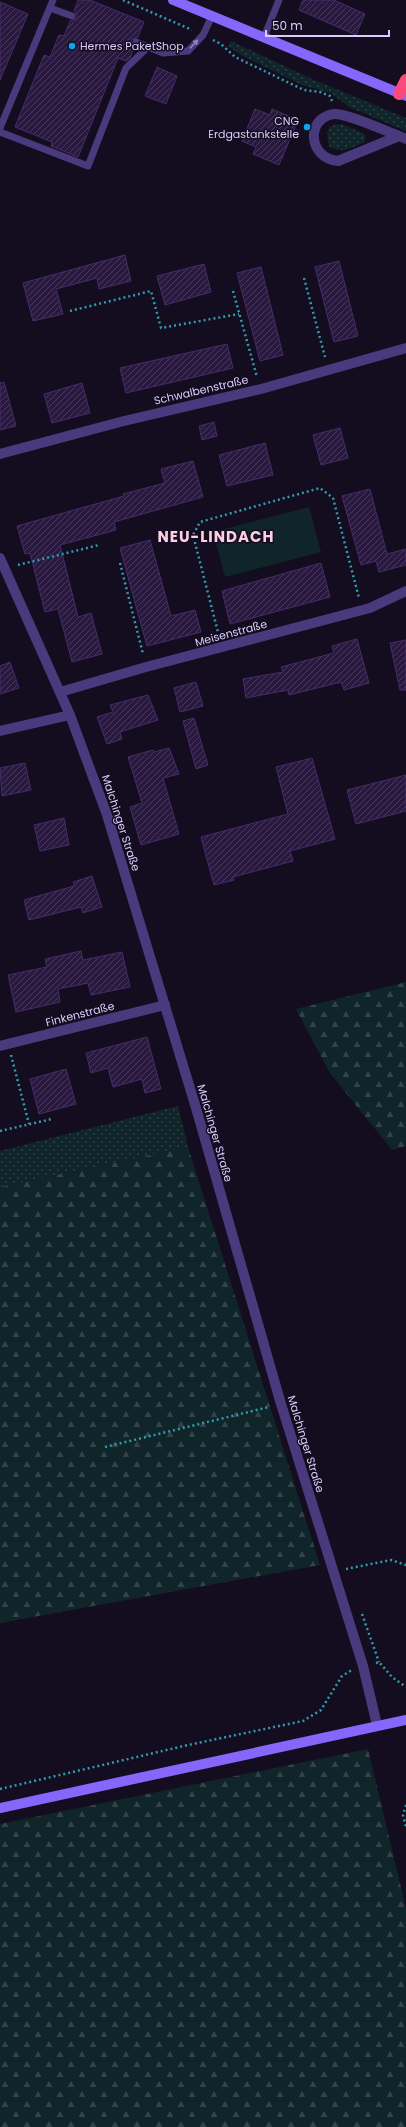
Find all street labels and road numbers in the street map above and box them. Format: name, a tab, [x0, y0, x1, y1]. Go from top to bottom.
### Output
street label: Schwalbenstraße	[152, 371, 250, 409]
street label: Meisenstraße	[193, 616, 269, 650]
street label: Malchinger Straße	[98, 773, 144, 874]
street label: Finkenstraße	[44, 998, 116, 1030]
street label: Malchinger Straße	[193, 1082, 237, 1184]
street label: Malchinger Straße	[284, 1394, 328, 1495]

